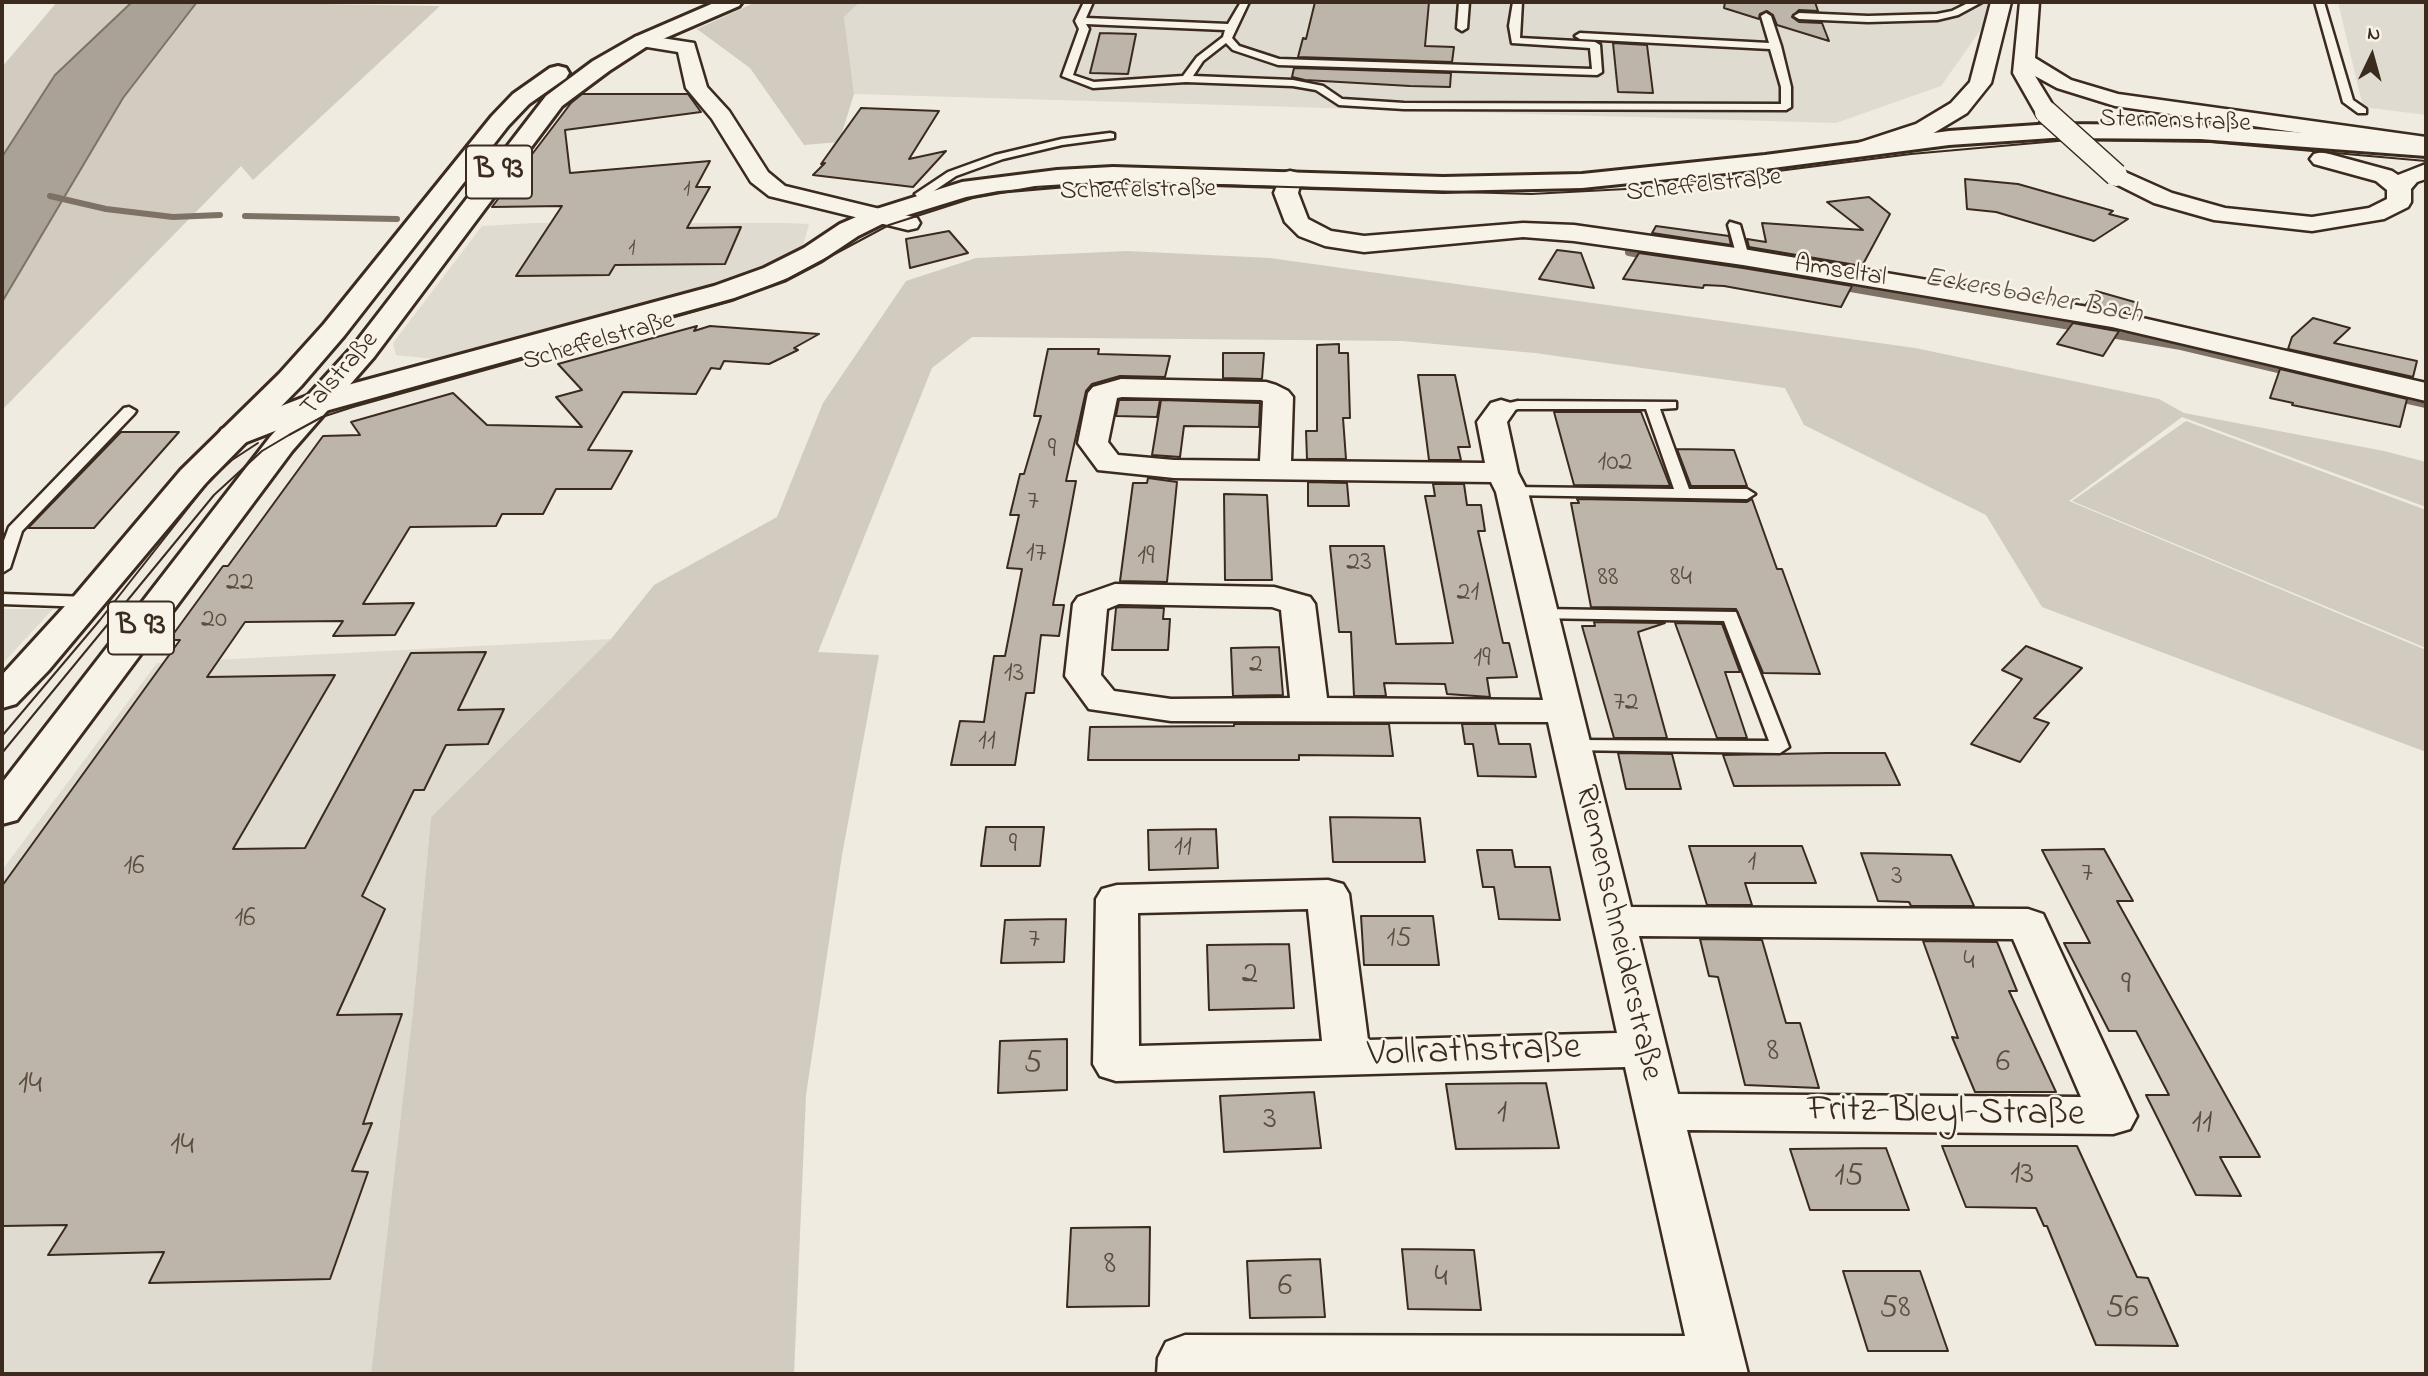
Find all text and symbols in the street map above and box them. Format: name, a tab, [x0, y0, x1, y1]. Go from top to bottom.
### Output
north arrow	[2337, 21, 2407, 91]
text: N	[2366, 21, 2381, 49]
street label: Sternenstraße	[2099, 105, 2251, 141]
road number: B 93	[466, 146, 532, 198]
street label: Scheffelstraße	[1625, 163, 1783, 211]
street label: Scheffelstraße	[1060, 175, 1216, 209]
house number: 1	[683, 177, 691, 205]
house number: 1	[628, 236, 636, 264]
street label: Amseltal	[1792, 250, 1888, 296]
water label: Eckersbacher Bach	[1921, 262, 2145, 334]
street label: Scheffelstraße	[520, 306, 678, 380]
street label: Talstraße	[296, 326, 386, 424]
house number: 9	[1048, 434, 1056, 468]
house number: 102	[1598, 447, 1632, 481]
house number: 7	[1027, 486, 1039, 520]
house number: 17	[1026, 538, 1046, 572]
house number: 19	[1137, 541, 1155, 575]
house number: 23	[1346, 547, 1372, 581]
house number: 88	[1598, 562, 1618, 596]
house number: 84	[1670, 562, 1692, 596]
house number: 22	[226, 567, 254, 601]
house number: 21	[1457, 577, 1479, 611]
road number: B 93	[108, 601, 174, 654]
house number: 20	[201, 604, 227, 638]
house number: 19	[1473, 643, 1491, 677]
house number: 2	[1249, 649, 1263, 683]
house number: 13	[1004, 658, 1024, 692]
house number: 72	[1613, 687, 1639, 721]
house number: 11	[978, 726, 996, 760]
street label: Riemenschneiderstraße	[1563, 782, 1669, 1084]
house number: 9	[1009, 829, 1017, 863]
house number: 11	[1174, 832, 1192, 866]
house number: 1	[1748, 847, 1756, 881]
house number: 16	[123, 851, 145, 885]
house number: 7	[2081, 858, 2093, 892]
house number: 3	[1891, 861, 1903, 895]
house number: 16	[234, 903, 256, 937]
house number: 15	[1387, 923, 1411, 957]
house number: 7	[1028, 924, 1040, 958]
house number: 4	[1963, 946, 1975, 980]
house number: 2	[1242, 957, 1258, 997]
house number: 9	[2121, 967, 2131, 1007]
street label: Vollrathstraße	[1366, 1027, 1582, 1081]
house number: 8	[1767, 1034, 1779, 1074]
house number: 6	[1996, 1045, 2010, 1085]
house number: 5	[1024, 1046, 1042, 1086]
house number: 14	[18, 1067, 42, 1107]
street label: Fritz-Bleyl-Straße	[1807, 1090, 2085, 1140]
house number: 1	[1497, 1096, 1507, 1136]
house number: 3	[1263, 1102, 1277, 1142]
house number: 11	[2192, 1106, 2212, 1146]
house number: 14	[170, 1128, 194, 1168]
house number: 13	[2010, 1157, 2034, 1197]
house number: 15	[1834, 1159, 1864, 1199]
house number: 8	[1104, 1247, 1116, 1287]
house number: 4	[1434, 1260, 1448, 1300]
house number: 6	[1278, 1269, 1292, 1309]
house number: 58	[1879, 1291, 1911, 1331]
house number: 56	[2105, 1291, 2139, 1331]

